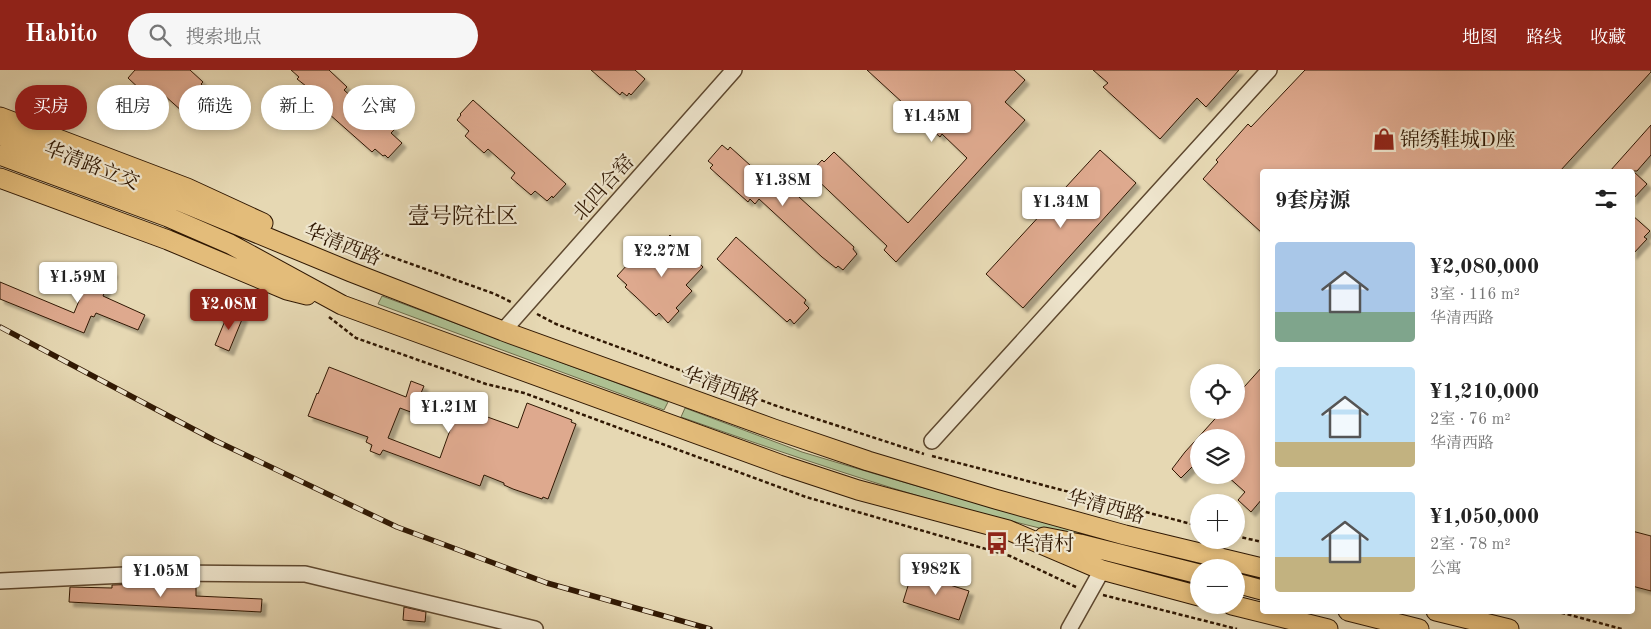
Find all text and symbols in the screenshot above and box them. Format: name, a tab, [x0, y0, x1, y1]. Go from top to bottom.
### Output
search box	[128, 13, 478, 58]
icon: search	[146, 21, 174, 49]
text: Habito	[25, 23, 98, 47]
text: 搜索地点	[186, 29, 262, 48]
text: 地图	[1462, 29, 1498, 47]
text: 路线	[1526, 29, 1562, 47]
text: 收藏	[1590, 29, 1626, 47]
chip: 买房	[15, 85, 87, 130]
chip: 租房	[97, 85, 169, 130]
chip: 筛选	[179, 85, 251, 130]
chip: 新上	[261, 85, 333, 130]
chip: 公寓	[343, 85, 415, 130]
pin: ¥1.45M	[891, 100, 973, 143]
text: ¥1.45M	[904, 109, 960, 125]
shop icon: 锦绣鞋城D座	[1371, 126, 1397, 152]
place label: 锦绣鞋城D座	[1400, 129, 1516, 151]
street label: 华清路立交	[41, 137, 143, 194]
street label: 北四合窑	[569, 151, 639, 225]
pin: ¥1.38M	[742, 164, 824, 207]
text: ¥1.38M	[755, 173, 811, 189]
icon: filters	[1592, 185, 1620, 213]
pin: ¥1.34M	[1020, 186, 1102, 229]
text: 9套房源	[1275, 191, 1350, 212]
text: ¥1.34M	[1033, 195, 1089, 211]
district label: 壹号院社区	[408, 204, 518, 228]
street label: 华清西路	[301, 219, 384, 270]
pin: ¥2.27M	[621, 236, 703, 278]
text: ¥2.27M	[634, 244, 690, 260]
text: ¥2,080,000	[1430, 257, 1539, 278]
pin: ¥1.59M	[37, 262, 119, 304]
icon: home	[1315, 262, 1375, 322]
text: ¥1.59M	[50, 270, 106, 286]
text: 3室 · 116 m²	[1430, 287, 1520, 303]
pin: ¥2.08M	[188, 288, 270, 331]
text: ¥2.08M	[201, 297, 257, 313]
text: 华清西路	[1430, 311, 1494, 327]
street label: 华清西路	[679, 362, 762, 411]
map controls	[1190, 364, 1245, 614]
button: locate	[1190, 364, 1245, 419]
text: ¥1,210,000	[1430, 382, 1539, 403]
icon: home	[1315, 387, 1375, 447]
pin: ¥1.21M	[408, 392, 490, 434]
text: ¥1.21M	[421, 400, 477, 416]
text: 2室 · 76 m²	[1430, 412, 1511, 428]
button: layers	[1190, 429, 1245, 484]
text: 华清西路	[1430, 436, 1494, 452]
street label: 华清西路	[1064, 485, 1147, 528]
button: +	[1190, 494, 1245, 549]
text: ¥1,050,000	[1430, 507, 1539, 528]
icon: home	[1315, 512, 1375, 572]
bus stop icon: 华清村	[984, 530, 1010, 556]
place label: 华清村	[1014, 532, 1074, 555]
text: 2室 · 78 m²	[1430, 537, 1511, 553]
pin: ¥982K	[901, 554, 971, 596]
pin: ¥1.05M	[120, 556, 202, 598]
button: −	[1190, 559, 1245, 614]
text: 公寓	[1430, 561, 1462, 577]
text: ¥982K	[911, 562, 961, 578]
text: ¥1.05M	[133, 564, 189, 580]

